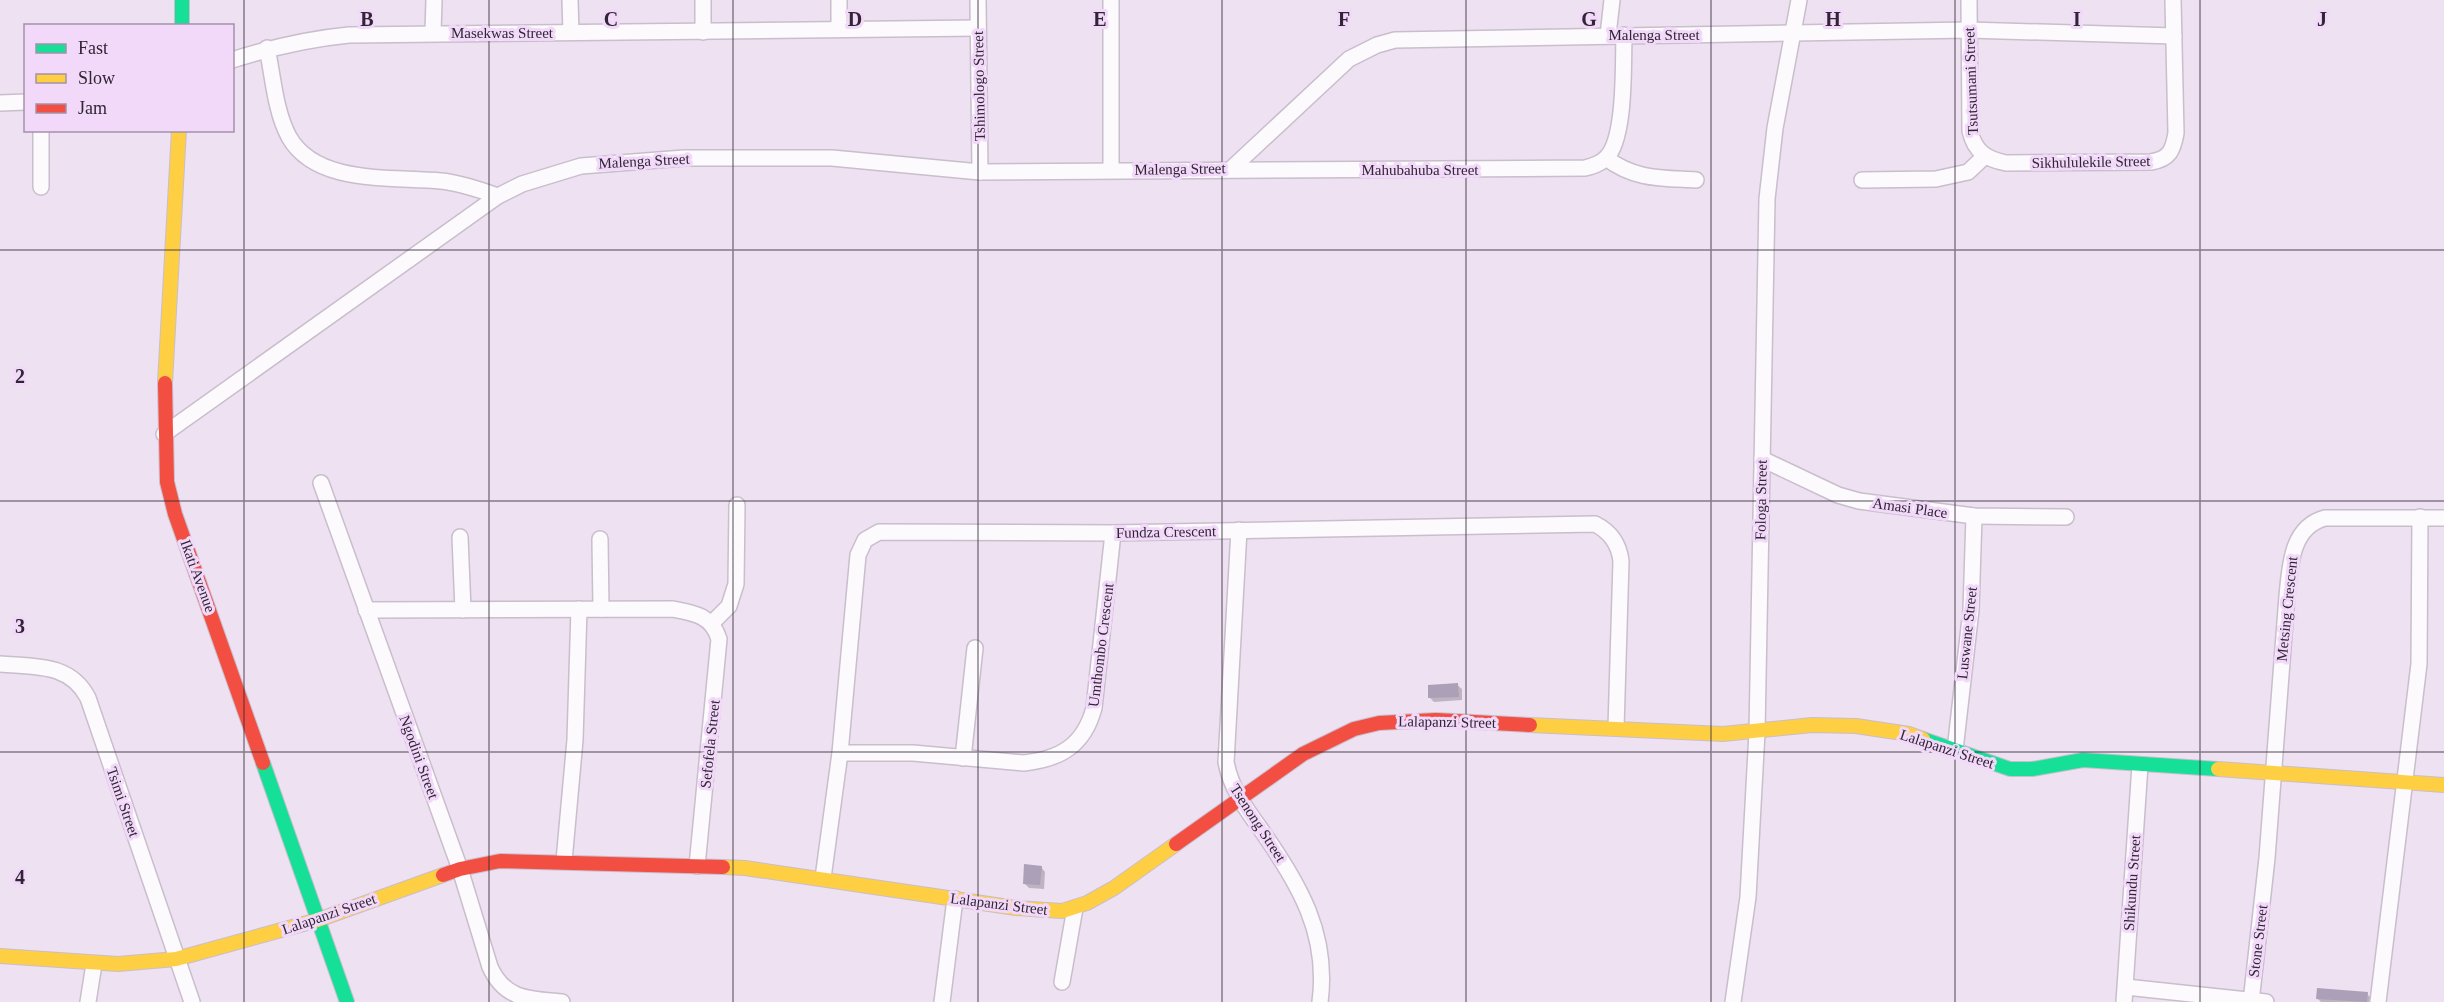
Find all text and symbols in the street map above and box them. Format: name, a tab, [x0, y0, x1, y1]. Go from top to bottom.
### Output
text: B	[360, 8, 374, 30]
text: C	[604, 8, 618, 30]
text: D	[848, 8, 862, 30]
text: E	[1093, 8, 1107, 30]
text: F	[1338, 8, 1350, 30]
text: G	[1581, 8, 1597, 30]
text: H	[1825, 8, 1841, 30]
text: I	[2073, 8, 2081, 30]
text: J	[2317, 8, 2327, 30]
legend	[24, 24, 234, 132]
street label: Masekwas Street	[451, 25, 554, 41]
street label: Tsutsumani Street	[1961, 26, 1981, 135]
street label: Malenga Street	[1608, 27, 1700, 43]
street label: Tshimologo Street	[970, 30, 988, 141]
text: Fast	[78, 38, 108, 58]
text: Slow	[78, 68, 115, 88]
text: Jam	[78, 98, 107, 118]
street label: Malenga Street	[598, 151, 691, 171]
street label: Sikhululekile Street	[2032, 153, 2151, 171]
street label: Malenga Street	[1134, 160, 1227, 178]
street label: Mahubahuba Street	[1361, 162, 1479, 178]
text: 2	[15, 365, 25, 387]
street label: Fologa Street	[1752, 459, 1770, 540]
street label: Amasi Place	[1872, 495, 1949, 521]
street label: Fundza Crescent	[1116, 523, 1217, 541]
street label: Ikati Avenue	[177, 538, 219, 615]
street label: Metsing Crescent	[2274, 555, 2301, 662]
street label: Umthombo Crescent	[1085, 581, 1117, 708]
street label: Luswane Street	[1954, 585, 1980, 680]
text: 3	[15, 615, 25, 637]
street label: Sefofela Street	[697, 698, 723, 789]
street label: Ngodini Street	[396, 713, 442, 802]
street label: Lalapanzi Street	[1398, 713, 1497, 731]
street label: Lalapanzi Street	[1898, 726, 1997, 772]
street label: Tsimi Street	[104, 765, 143, 840]
street label: Tsenong Street	[1227, 781, 1289, 866]
street label: Shikundu Street	[2121, 834, 2143, 932]
text: 4	[15, 866, 25, 888]
street label: Lalapanzi Street	[280, 890, 379, 937]
street label: Lalapanzi Street	[949, 890, 1049, 918]
street label: Stone Street	[2246, 903, 2270, 978]

